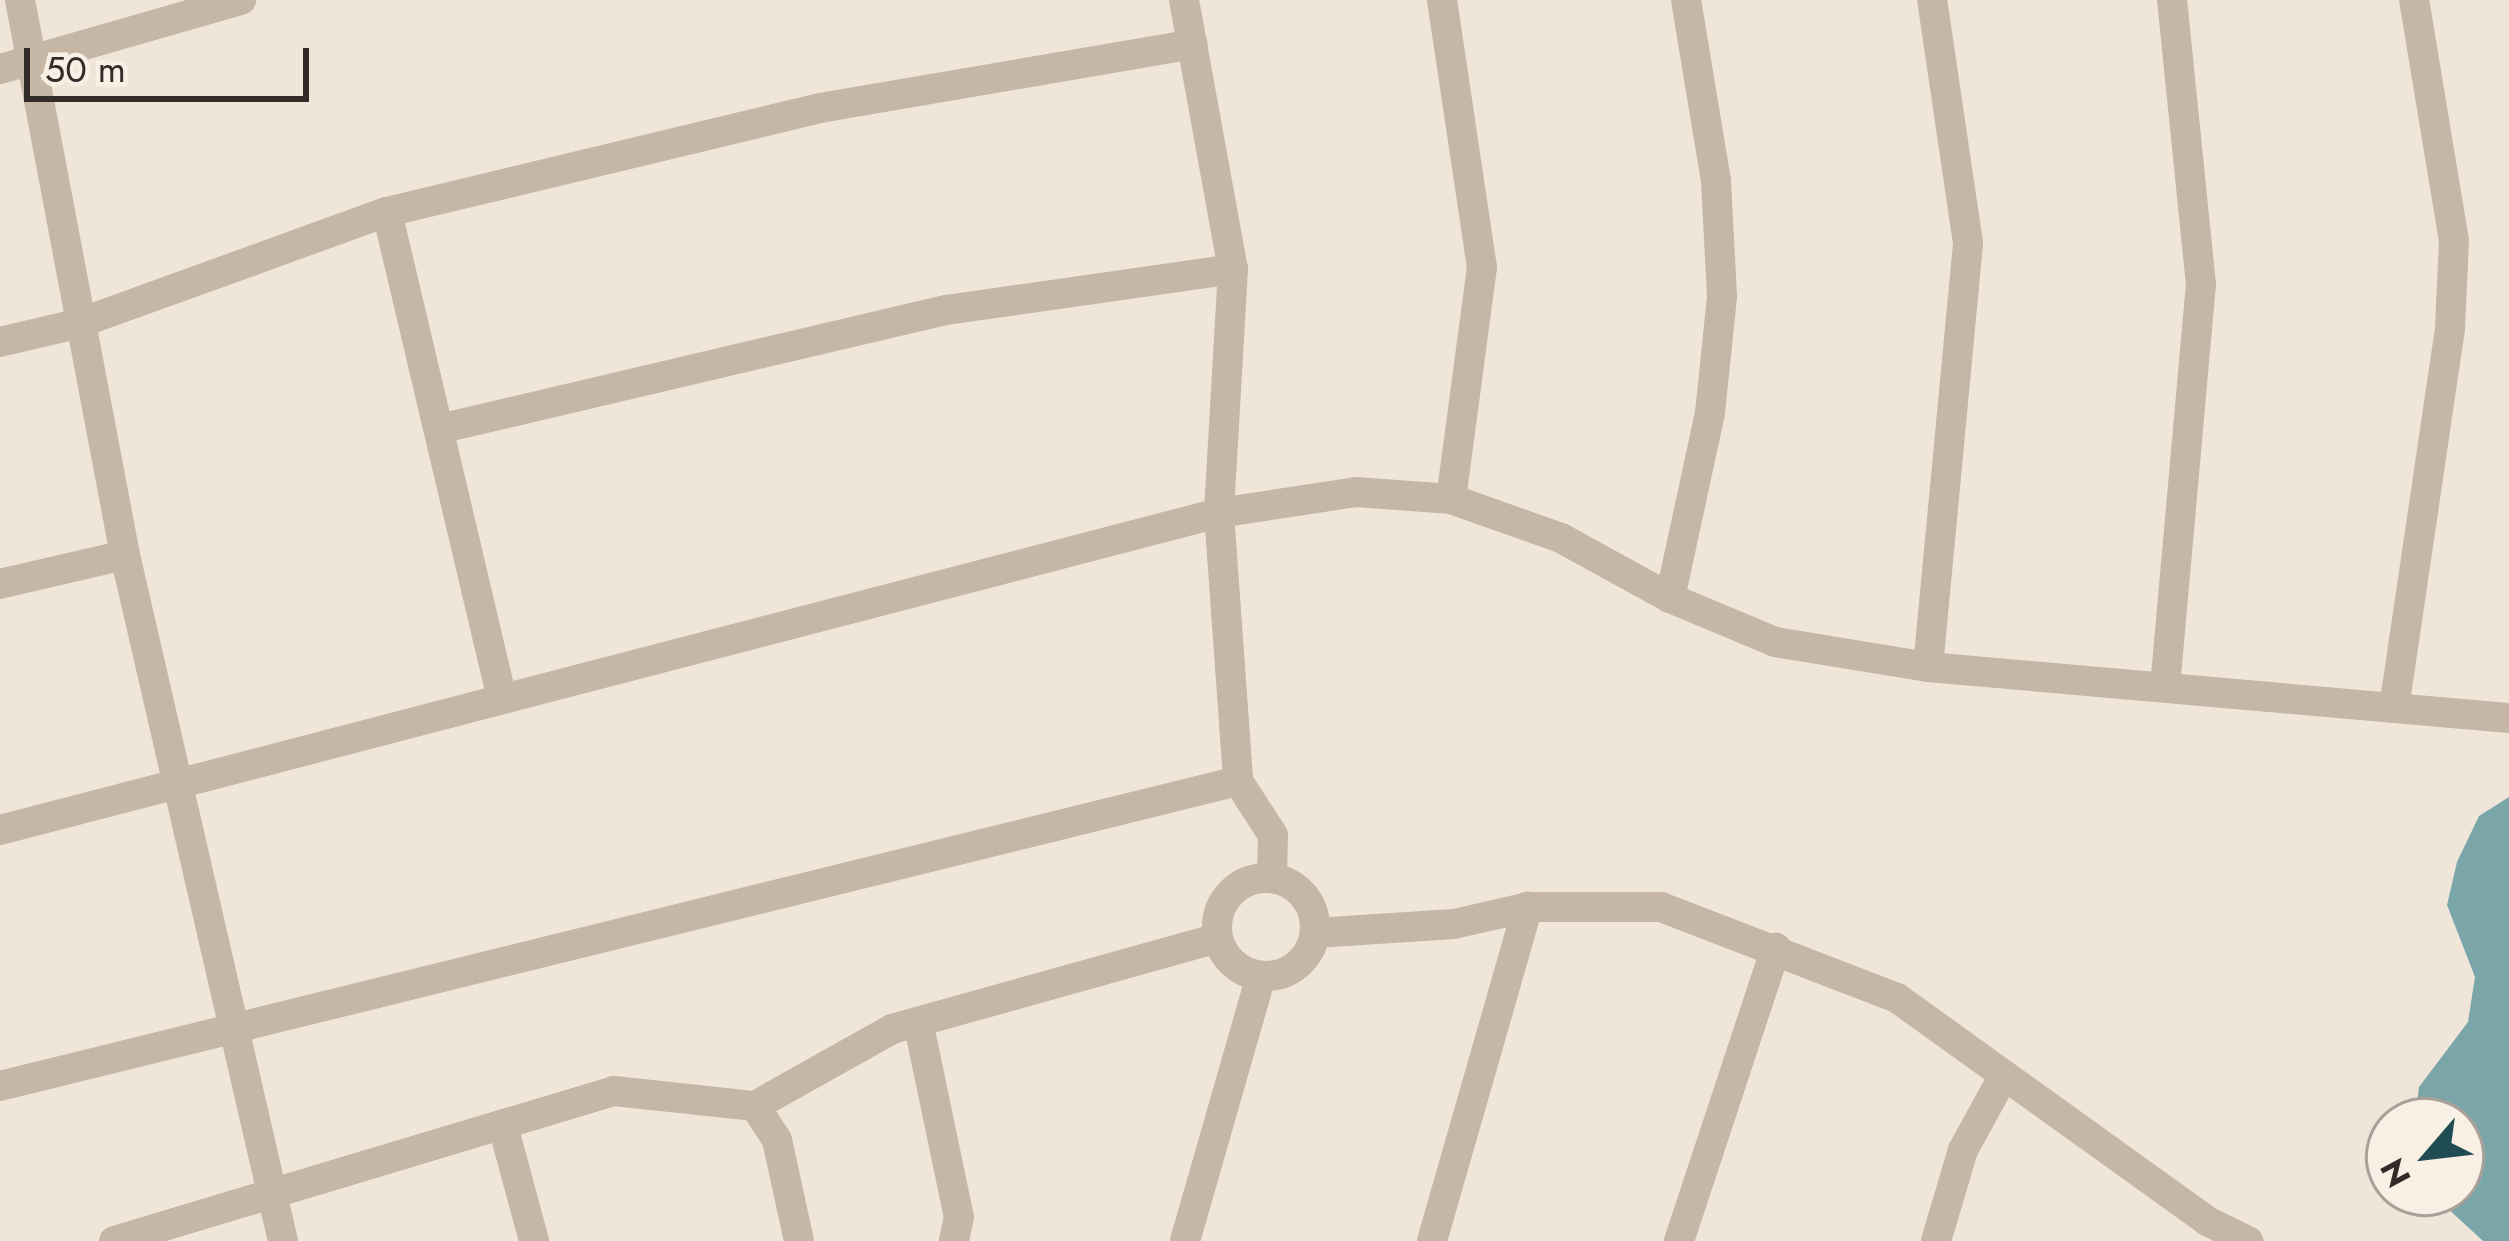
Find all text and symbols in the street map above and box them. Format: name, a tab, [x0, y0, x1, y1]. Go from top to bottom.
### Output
scale bar	[30, 24, 315, 98]
text: 50 m	[45, 43, 126, 95]
north arrow	[2365, 1097, 2485, 1217]
text: N	[2369, 1150, 2422, 1195]

